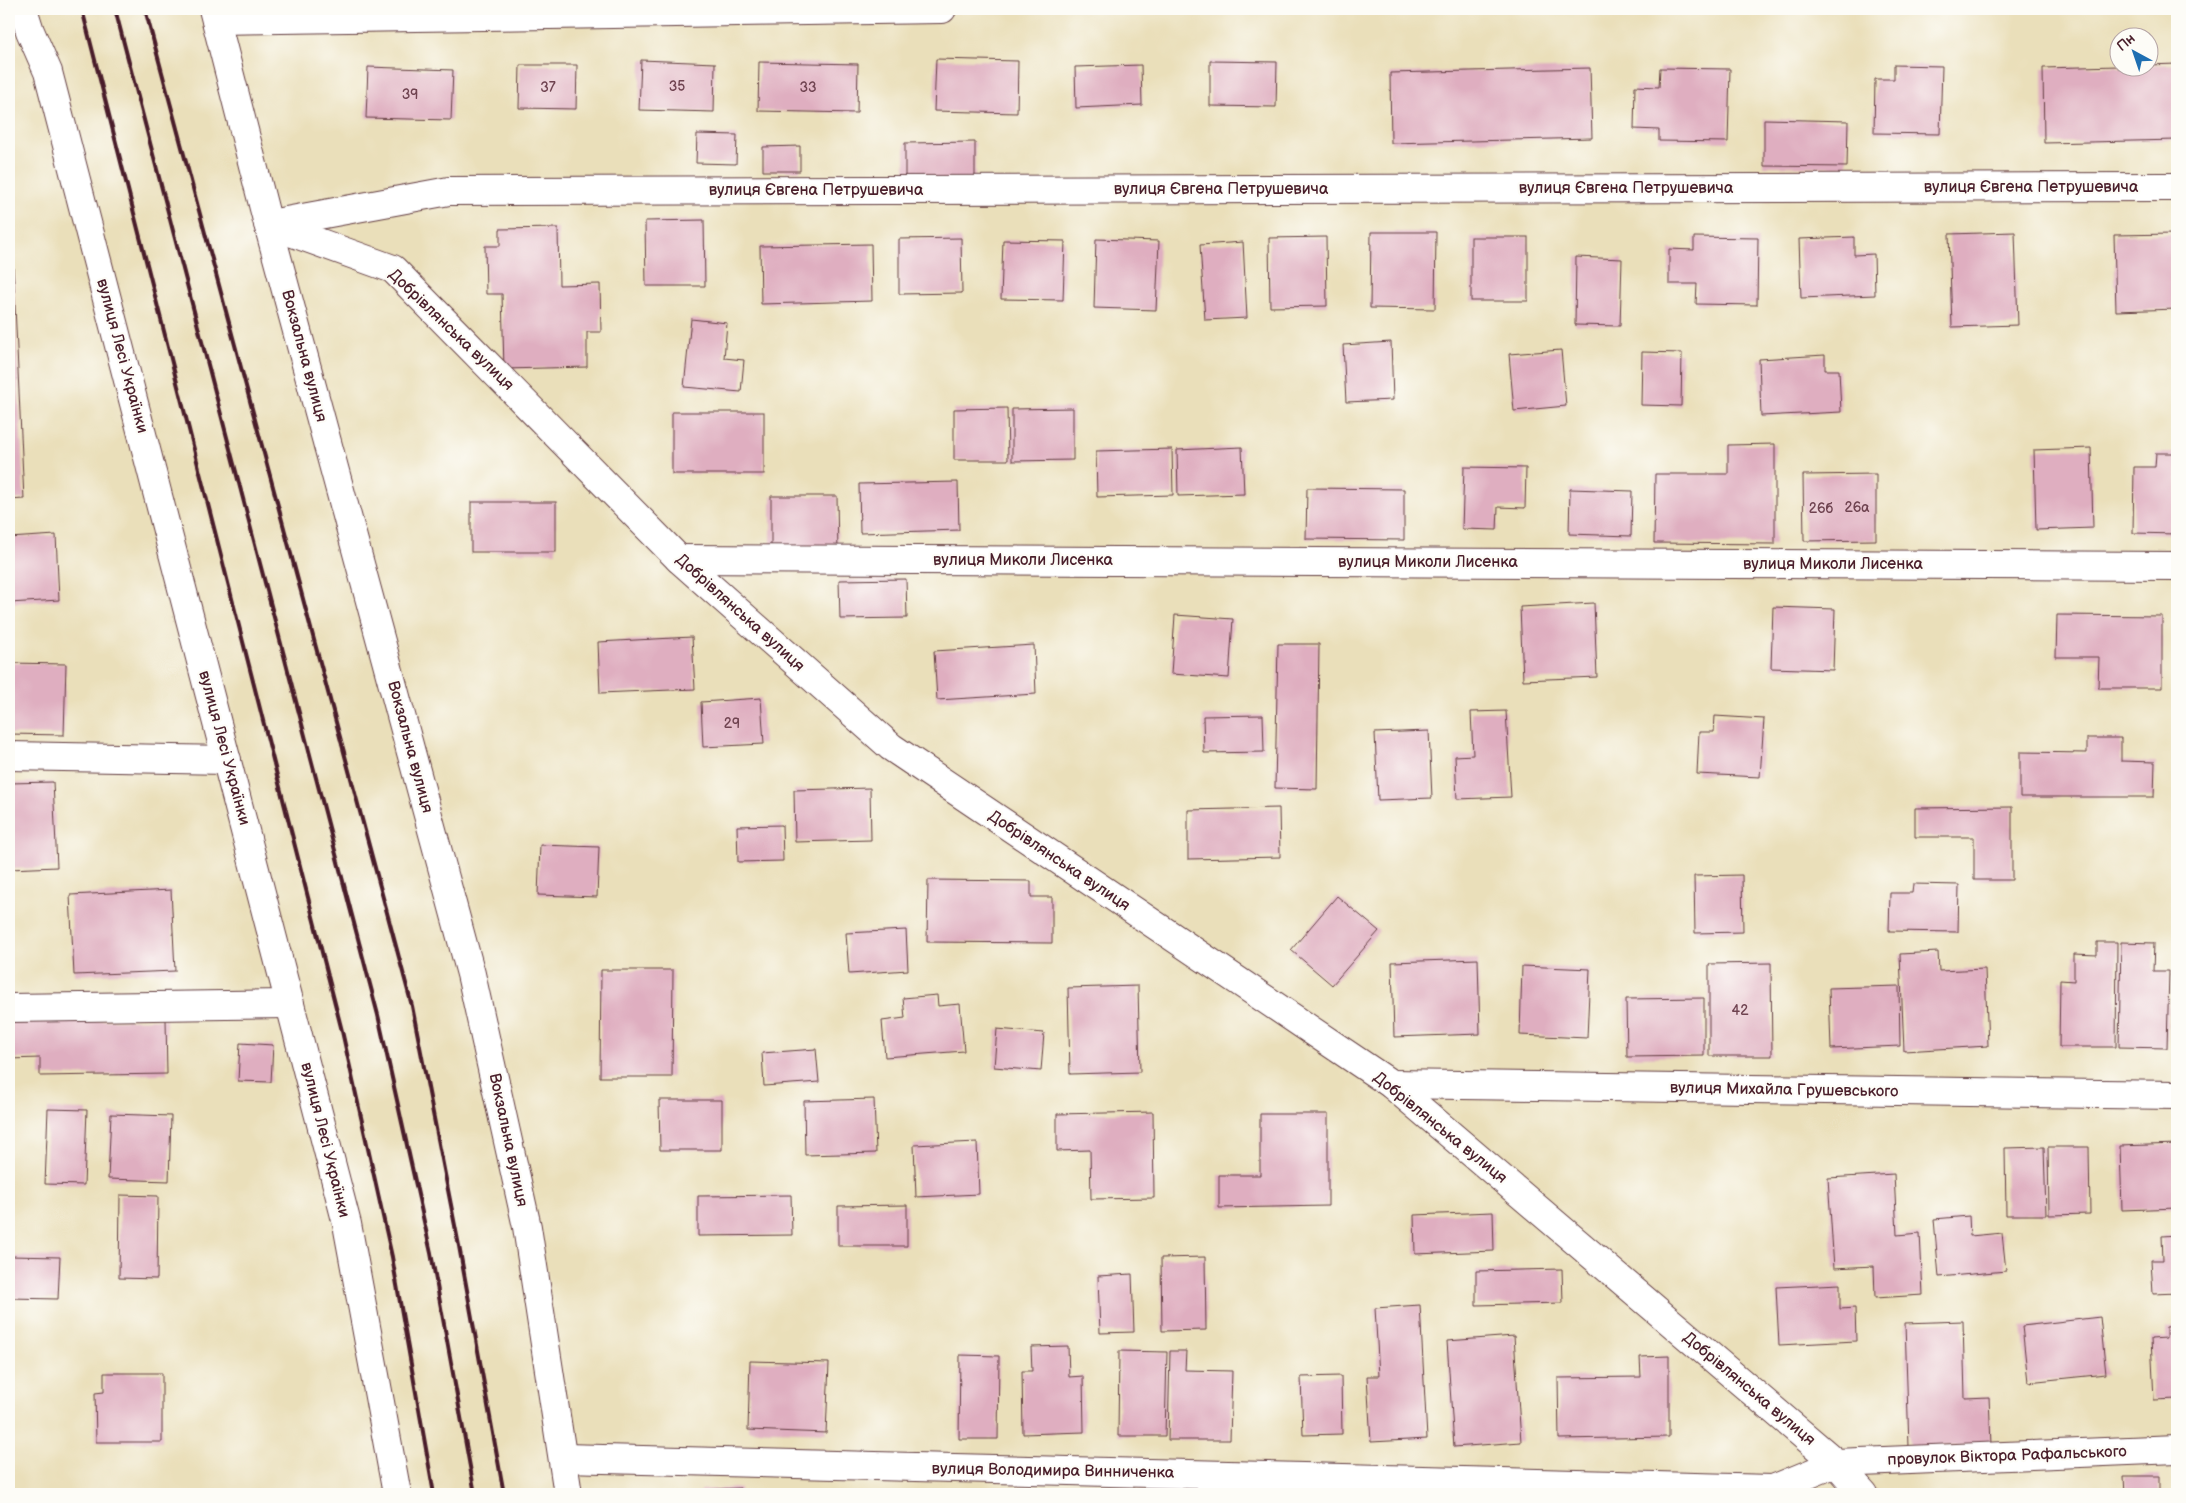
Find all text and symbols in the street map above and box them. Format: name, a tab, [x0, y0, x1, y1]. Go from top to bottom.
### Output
north arrow	[2108, 28, 2158, 78]
text: Пн	[2113, 30, 2139, 55]
house number: 35	[669, 78, 685, 95]
house number: 37	[540, 79, 556, 96]
house number: 33	[799, 79, 817, 96]
house number: 39	[402, 86, 418, 103]
street label: вулиця Євгена Петрушевича	[1924, 178, 2139, 197]
street label: вулиця Євгена Петрушевича	[1519, 179, 1734, 198]
street label: вулиця Євгена Петрушевича	[1114, 180, 1329, 199]
street label: вулиця Євгена Петрушевича	[709, 181, 924, 200]
street label: Добрівлянська вулиця	[384, 265, 518, 395]
street label: вулиця Лесі Українки	[92, 277, 152, 435]
street label: Вокзальна вулиця	[277, 288, 331, 424]
house number: 26а	[1844, 499, 1870, 516]
house number: 26б	[1809, 500, 1834, 517]
street label: Добрівлянська вулиця	[672, 550, 808, 676]
street label: вулиця Миколи Лисенка	[933, 551, 1114, 570]
street label: вулиця Миколи Лисенка	[1338, 553, 1519, 572]
street label: вулиця Миколи Лисенка	[1743, 555, 1924, 574]
street label: вулиця Лесі Українки	[194, 669, 254, 827]
street label: Вокзальна вулиця	[383, 679, 437, 815]
house number: 29	[724, 715, 740, 732]
street label: Добрівлянська вулиця	[985, 807, 1133, 916]
house number: 42	[1732, 1002, 1749, 1019]
street label: вулиця Лесі Українки	[297, 1060, 353, 1220]
street label: Добрівлянська вулиця	[1369, 1068, 1511, 1188]
street label: Вокзальна вулиця	[485, 1071, 531, 1209]
street label: вулиця Михайла Грушевського	[1670, 1079, 1898, 1101]
street label: Добрівлянська вулиця	[1679, 1328, 1819, 1450]
street label: провулок Віктора Рафальського	[1887, 1442, 2127, 1470]
street label: вулиця Володимира Винниченка	[931, 1459, 1175, 1483]

